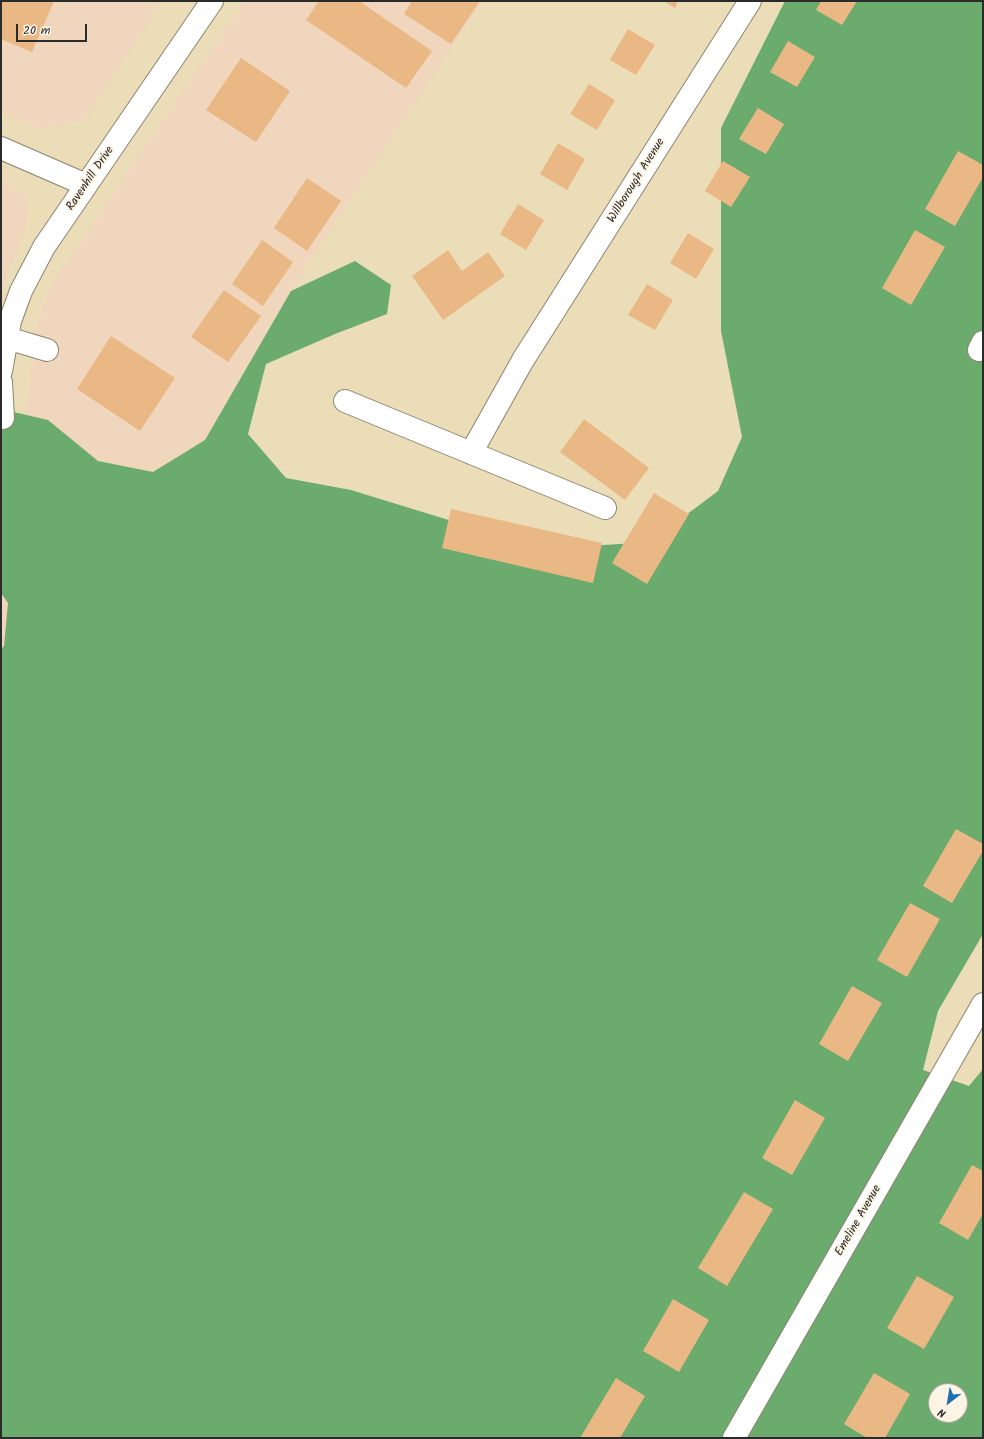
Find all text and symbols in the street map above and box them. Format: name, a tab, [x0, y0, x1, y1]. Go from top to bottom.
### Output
scale bar	[18, 16, 89, 42]
text: 20 m	[23, 21, 50, 40]
street label: Willborough Avenue	[605, 136, 669, 226]
street label: Ravenhill Drive	[64, 144, 118, 214]
street label: Emeline Avenue	[833, 1183, 885, 1259]
north arrow	[928, 1383, 968, 1423]
text: N	[935, 1403, 950, 1422]

